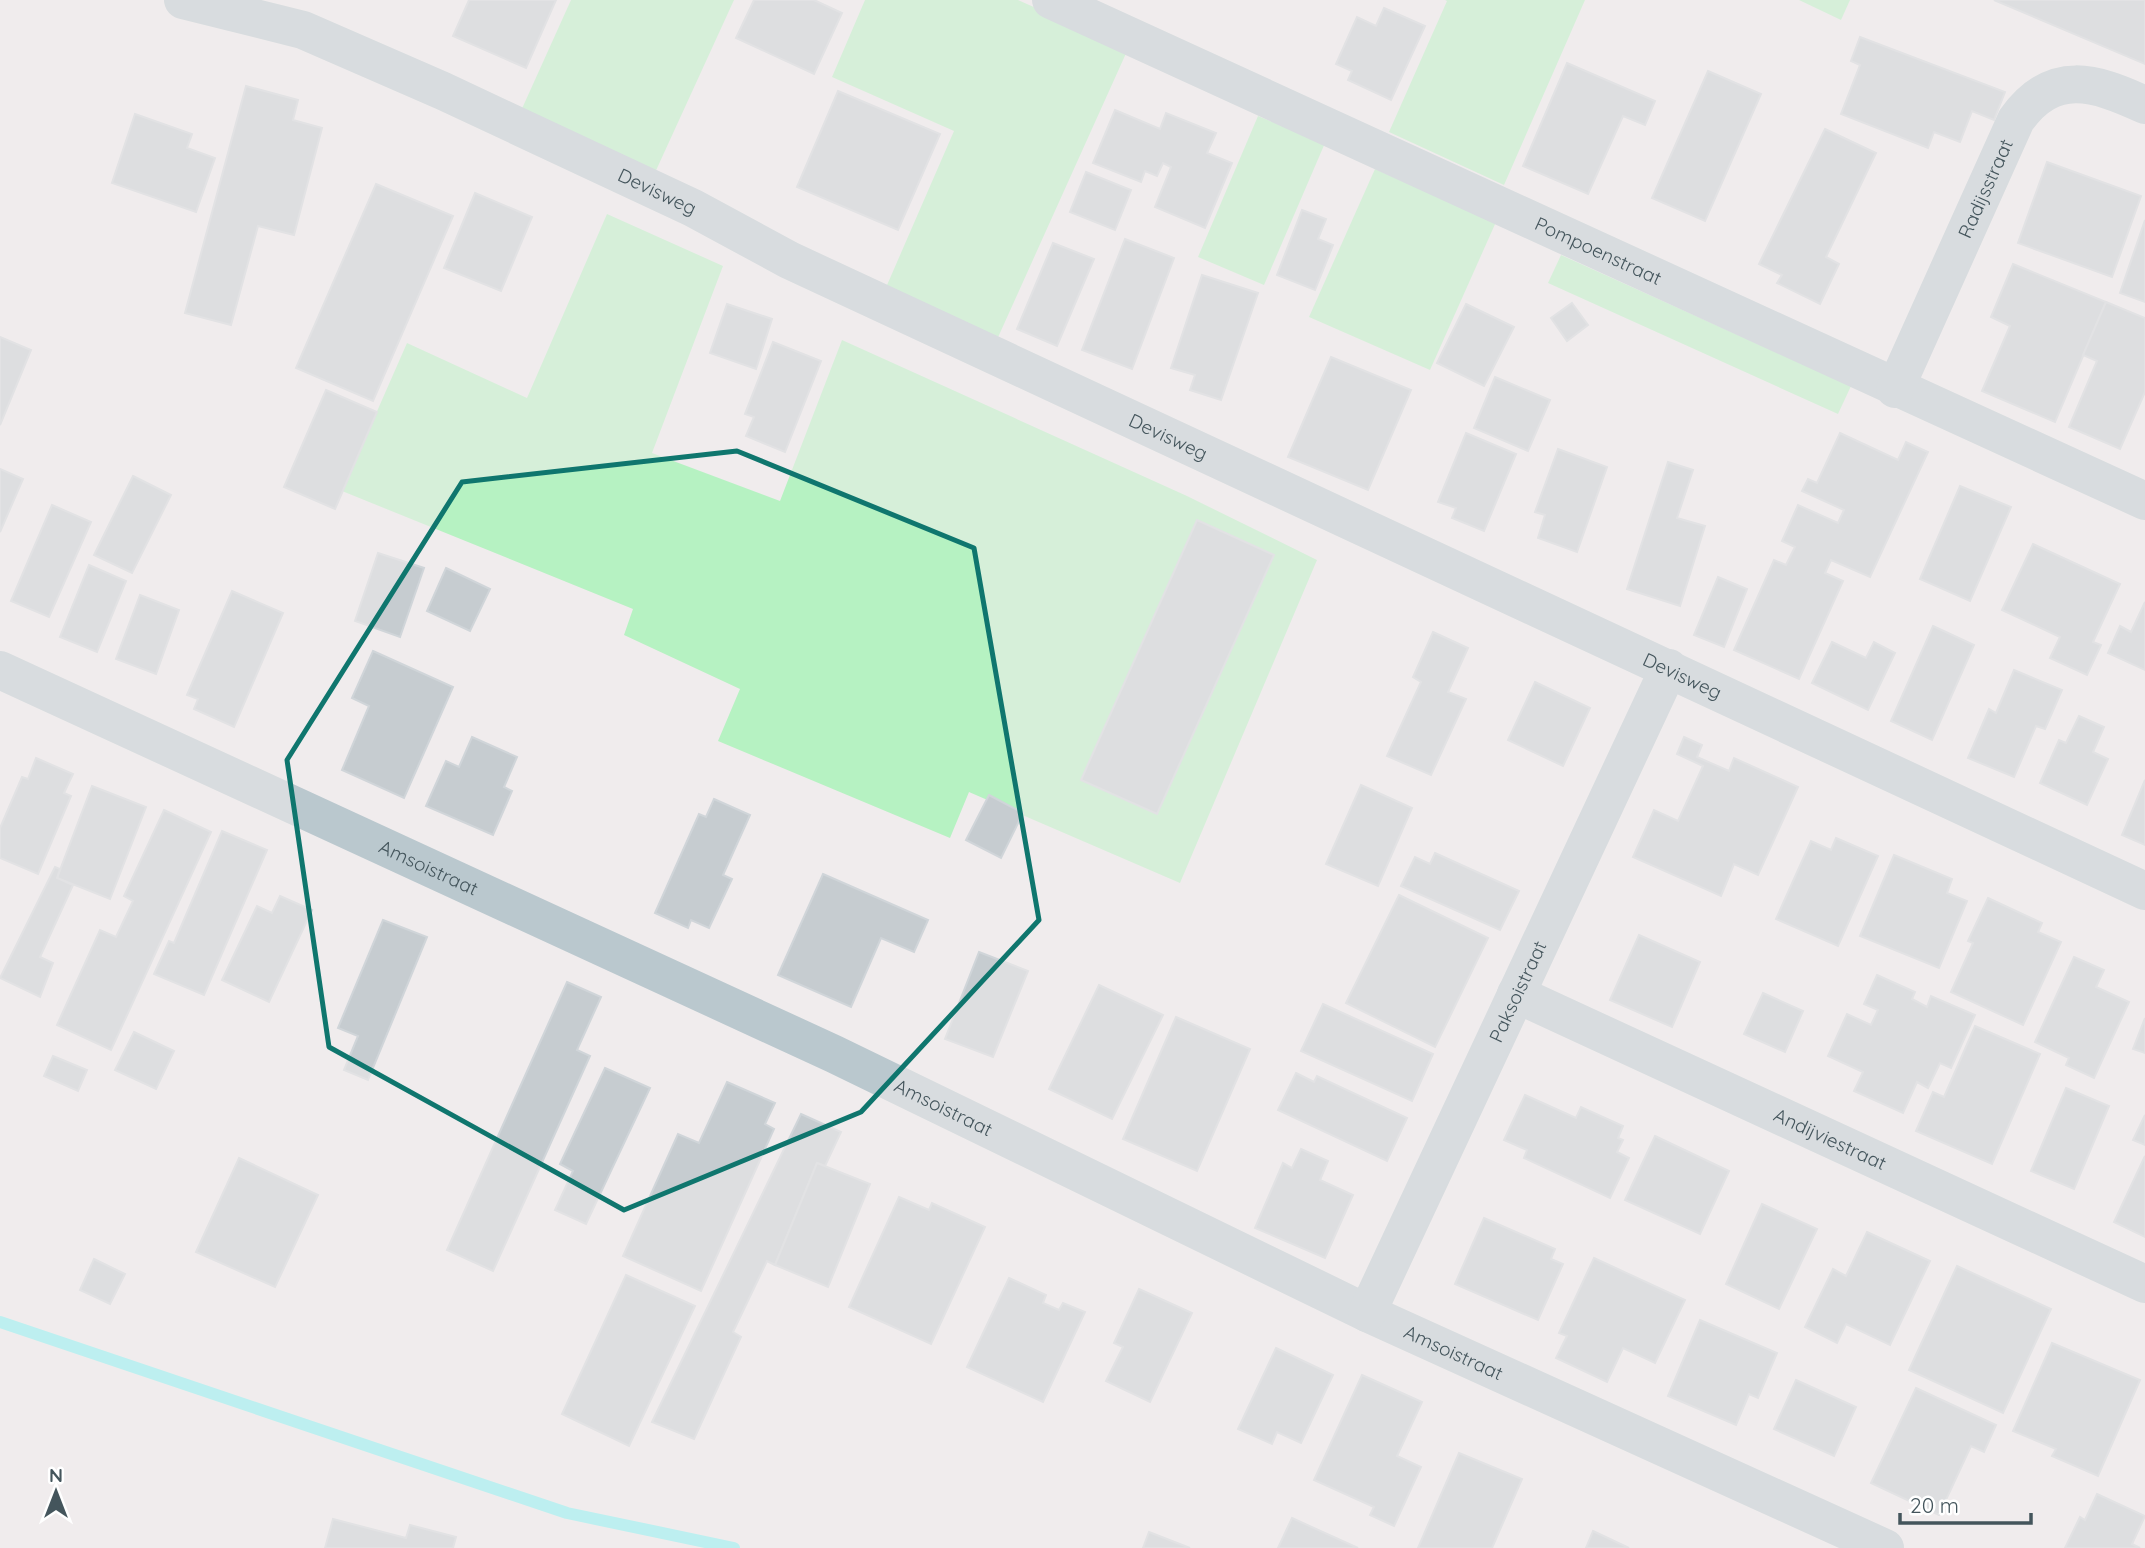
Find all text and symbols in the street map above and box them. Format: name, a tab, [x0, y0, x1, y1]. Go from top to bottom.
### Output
street label: Radijsstraat	[1953, 135, 2018, 242]
street label: Devisweg	[614, 163, 701, 220]
street label: Pompoenstraat	[1531, 211, 1666, 290]
street label: Devisweg	[1125, 408, 1212, 465]
street label: Devisweg	[1639, 647, 1726, 704]
street label: Amsoistraat	[375, 834, 482, 901]
street label: Paksoistraat	[1483, 937, 1552, 1046]
street label: Amsoistraat	[891, 1073, 997, 1141]
street label: Andijviestraat	[1770, 1103, 1890, 1175]
street label: Amsoistraat	[1400, 1319, 1507, 1385]
north arrow	[21, 1457, 91, 1527]
text: N	[49, 1463, 63, 1487]
scale bar	[1900, 1482, 2031, 1526]
text: 20 m	[1910, 1492, 1959, 1518]

